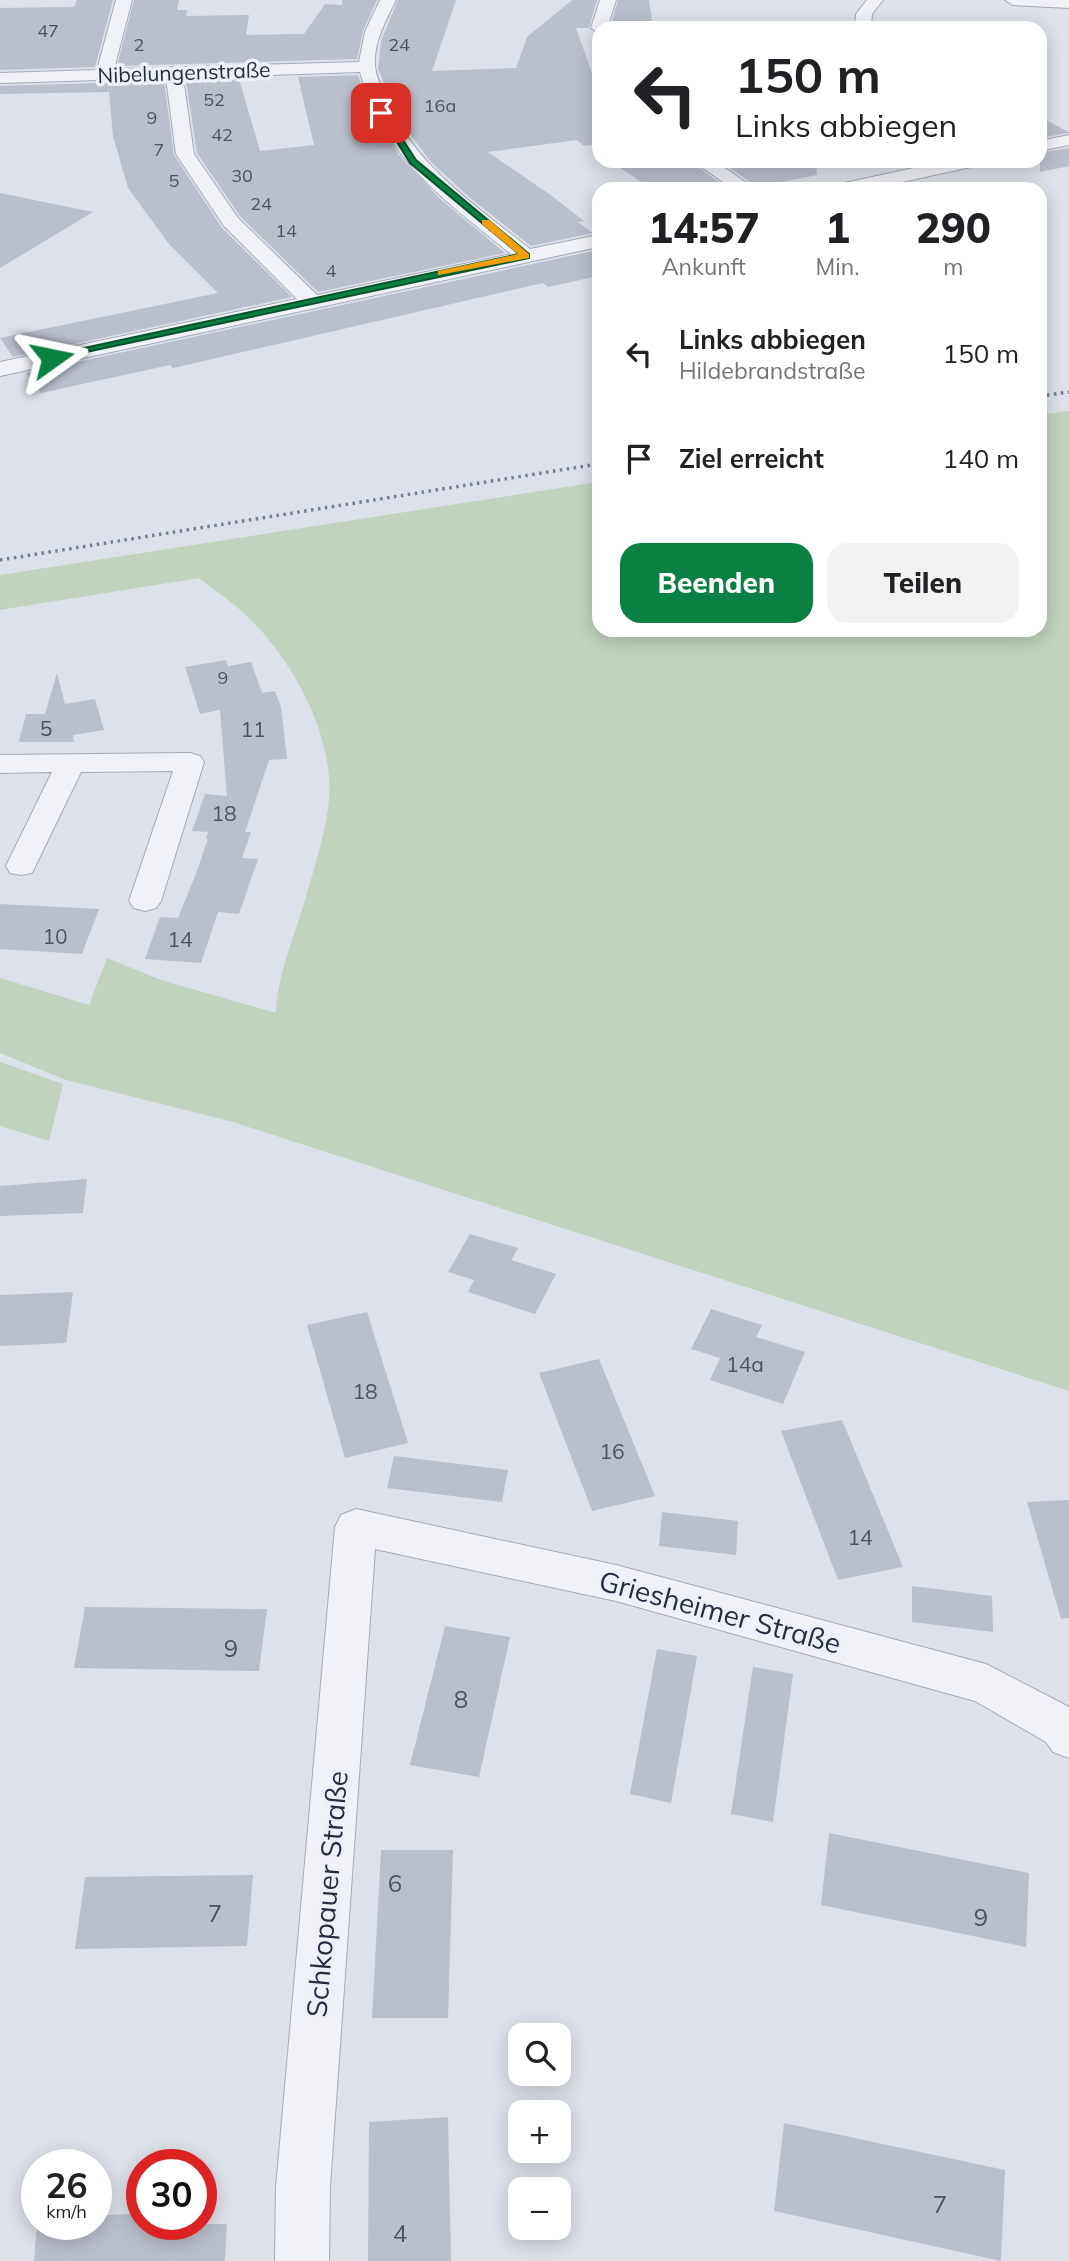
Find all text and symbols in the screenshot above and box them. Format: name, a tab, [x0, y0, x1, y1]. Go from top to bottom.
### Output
house number: 47	[37, 19, 59, 42]
house number: 2	[134, 33, 144, 56]
house number: 24	[388, 33, 410, 56]
text: 150 m	[735, 44, 881, 105]
icon: left	[620, 49, 711, 140]
street label: Nibelungenstraße	[97, 56, 271, 88]
pin	[351, 83, 411, 143]
house number: 52	[203, 88, 225, 111]
icon: arrive	[362, 94, 400, 132]
house number: 16a	[424, 94, 456, 117]
text: Links abbiegen	[735, 105, 957, 145]
house number: 9	[147, 106, 157, 129]
house number: 42	[211, 123, 233, 146]
house number: 7	[154, 138, 164, 161]
house number: 30	[231, 164, 253, 187]
house number: 5	[169, 169, 180, 192]
house number: 24	[250, 192, 272, 215]
text: 14:57	[648, 201, 760, 254]
text: 1	[825, 201, 850, 254]
text: 290	[915, 201, 991, 254]
house number: 14	[275, 219, 297, 242]
text: Ankunft	[662, 252, 746, 281]
text: Min.	[816, 252, 860, 281]
text: m	[943, 252, 963, 281]
house number: 4	[326, 259, 337, 282]
position arrow	[15, 321, 89, 395]
text: Links abbiegen	[679, 323, 866, 356]
icon: left	[620, 335, 658, 373]
text: 150 m	[943, 337, 1019, 370]
text: Hildebrandstraße	[679, 356, 865, 385]
icon: arrive	[620, 440, 658, 478]
text: Ziel erreicht	[679, 442, 824, 475]
text: 140 m	[943, 442, 1019, 475]
button: Beenden	[620, 543, 813, 623]
button: Teilen	[827, 543, 1019, 623]
house number: 9	[218, 666, 228, 689]
house number: 5	[40, 715, 52, 741]
house number: 11	[240, 716, 266, 742]
house number: 18	[211, 800, 237, 826]
house number: 10	[42, 923, 68, 949]
house number: 14	[167, 926, 193, 952]
house number: 14a	[726, 1351, 764, 1377]
house number: 18	[352, 1378, 378, 1404]
house number: 16	[599, 1438, 625, 1464]
house number: 14	[847, 1524, 873, 1550]
street label: Griesheimer Straße	[595, 1562, 845, 1661]
house number: 9	[224, 1633, 238, 1663]
house number: 8	[454, 1684, 468, 1714]
street label: Schkopauer Straße	[298, 1769, 355, 2019]
house number: 6	[388, 1868, 402, 1898]
house number: 7	[208, 1898, 222, 1928]
house number: 9	[974, 1902, 988, 1932]
map controls	[508, 2023, 571, 2240]
button: search	[508, 2023, 571, 2086]
button: +	[508, 2100, 571, 2163]
speed limit sign: 30	[126, 2149, 217, 2240]
text: 26	[45, 2163, 88, 2207]
button: −	[508, 2177, 571, 2240]
house number: 7	[933, 2189, 947, 2219]
text: km/h	[46, 2200, 87, 2223]
house number: 4	[393, 2218, 407, 2248]

